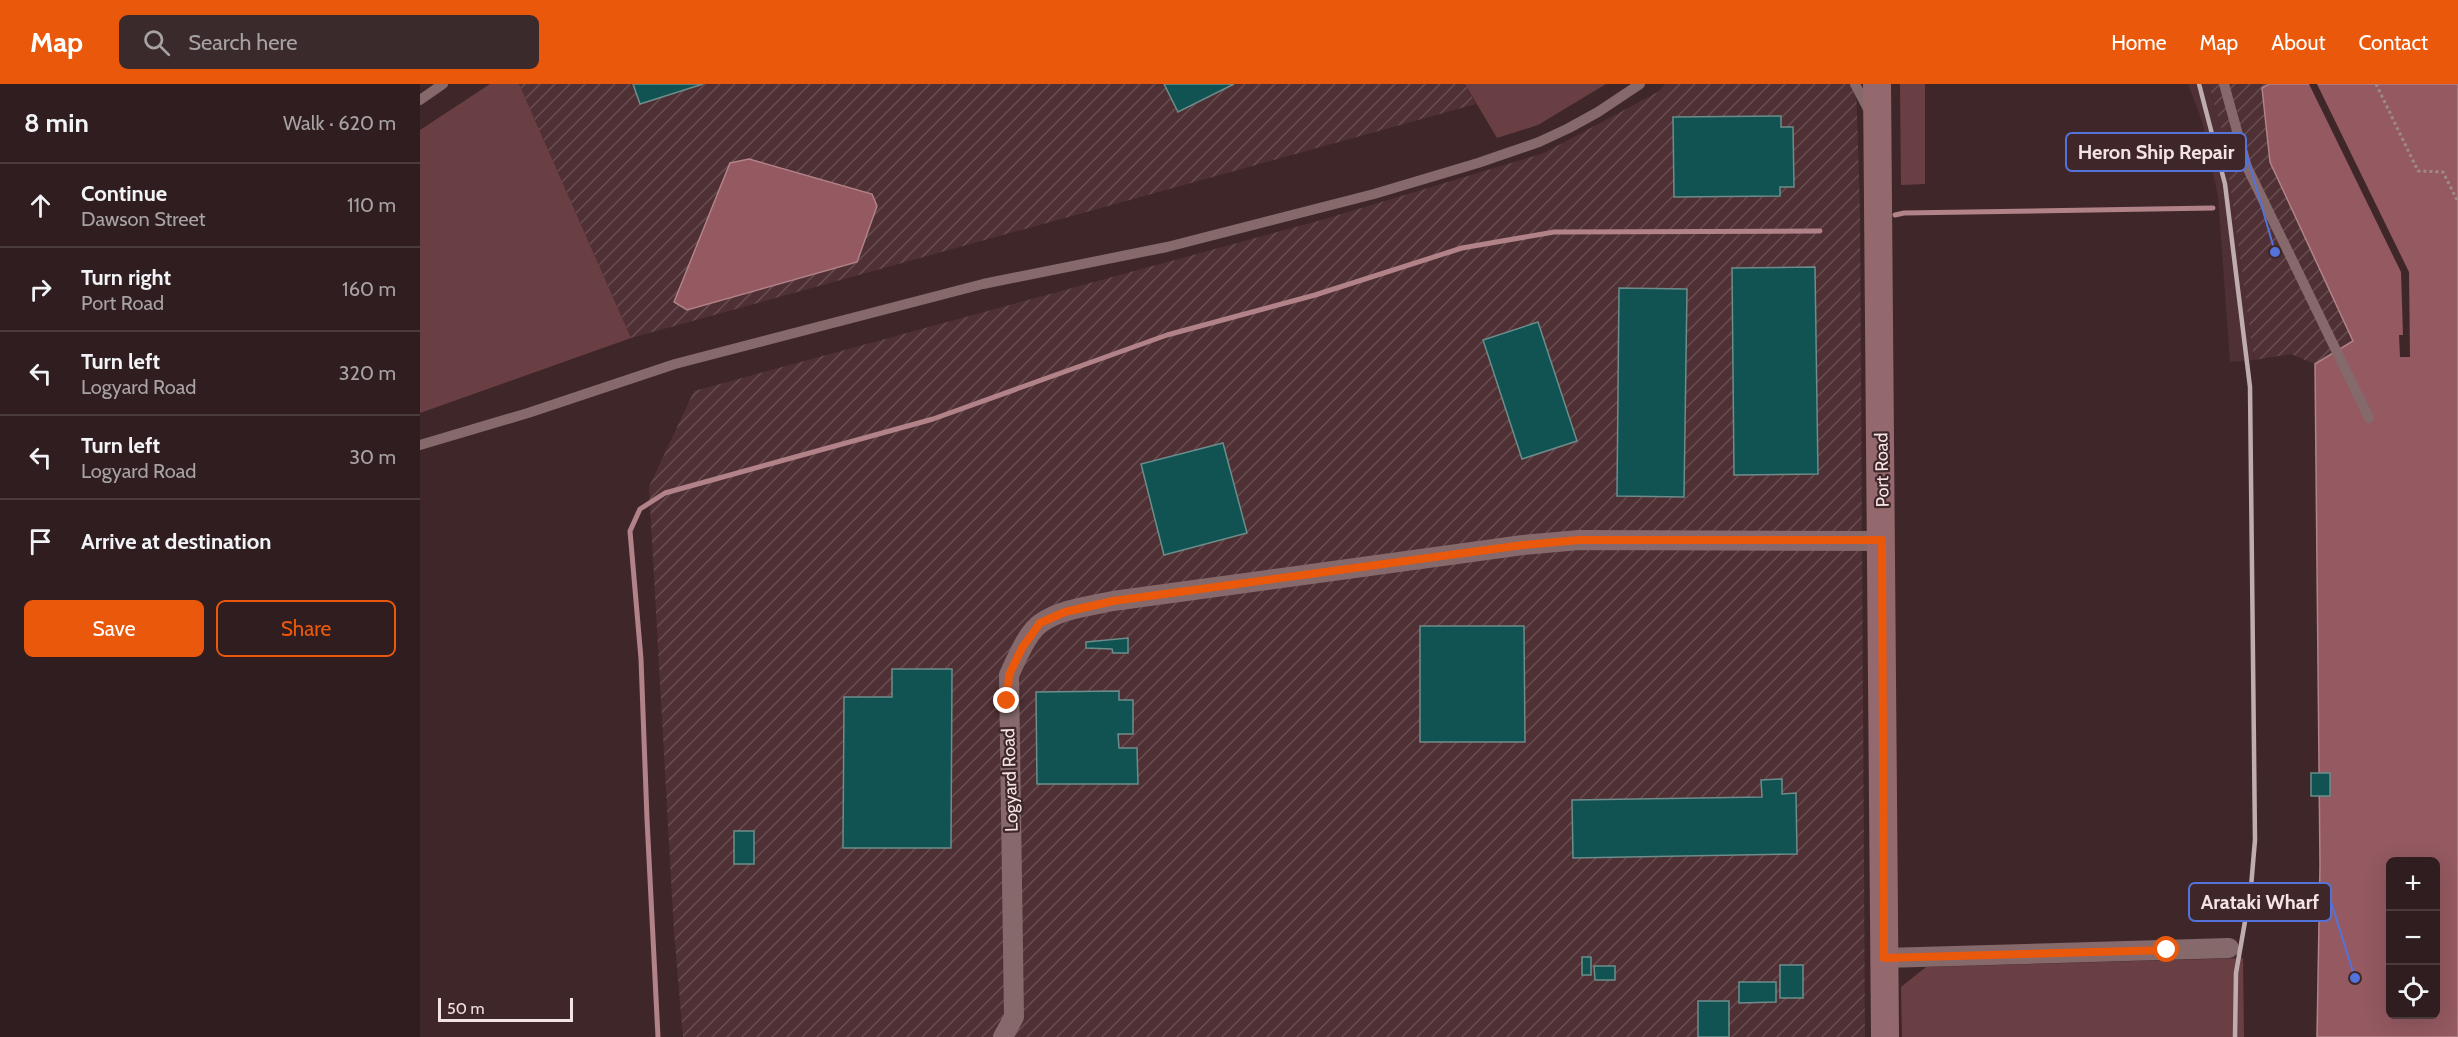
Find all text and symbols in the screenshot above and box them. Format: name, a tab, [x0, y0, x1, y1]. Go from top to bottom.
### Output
search box	[119, 15, 539, 69]
text: Map	[30, 25, 83, 59]
icon: search	[140, 26, 173, 59]
text: Search here	[188, 29, 297, 56]
text: Home	[2111, 30, 2167, 55]
text: Map	[2200, 30, 2238, 55]
text: About	[2271, 30, 2325, 55]
text: Contact	[2358, 30, 2428, 55]
text: 8 min	[24, 107, 89, 139]
text: Walk · 620 m	[283, 111, 396, 135]
callout: Heron Ship Repair	[2066, 133, 2246, 171]
text: Heron Ship Repair	[2078, 140, 2235, 164]
text: Continue	[81, 180, 167, 207]
icon: ahead	[24, 189, 57, 222]
text: 110 m	[347, 193, 396, 217]
text: Dawson Street	[81, 207, 206, 231]
text: Turn right	[81, 264, 171, 291]
icon: right	[24, 273, 57, 306]
text: 160 m	[342, 277, 396, 301]
text: Port Road	[81, 291, 164, 315]
text: Turn left	[81, 348, 160, 375]
icon: left	[24, 357, 57, 390]
text: 320 m	[339, 361, 396, 385]
text: Logyard Road	[81, 375, 196, 399]
text: Turn left	[81, 432, 160, 459]
street label: Port Road	[1870, 432, 1894, 508]
icon: left	[24, 441, 57, 474]
text: 30 m	[349, 445, 396, 469]
text: Logyard Road	[81, 459, 196, 483]
icon: arrive	[24, 525, 57, 558]
text: Arrive at destination	[81, 528, 271, 555]
button: Save	[24, 600, 204, 657]
button: Share	[216, 600, 396, 657]
route end	[993, 687, 1019, 713]
street label: Logyard Road	[997, 728, 1023, 832]
map controls	[2386, 857, 2440, 1019]
button: +	[2386, 857, 2440, 911]
callout: Arataki Wharf	[2189, 883, 2331, 921]
text: Arataki Wharf	[2201, 890, 2319, 914]
button: −	[2386, 911, 2440, 965]
route start	[2153, 936, 2179, 962]
button: locate	[2386, 965, 2440, 1019]
scale bar	[438, 995, 573, 1022]
text: 50 m	[447, 999, 484, 1018]

